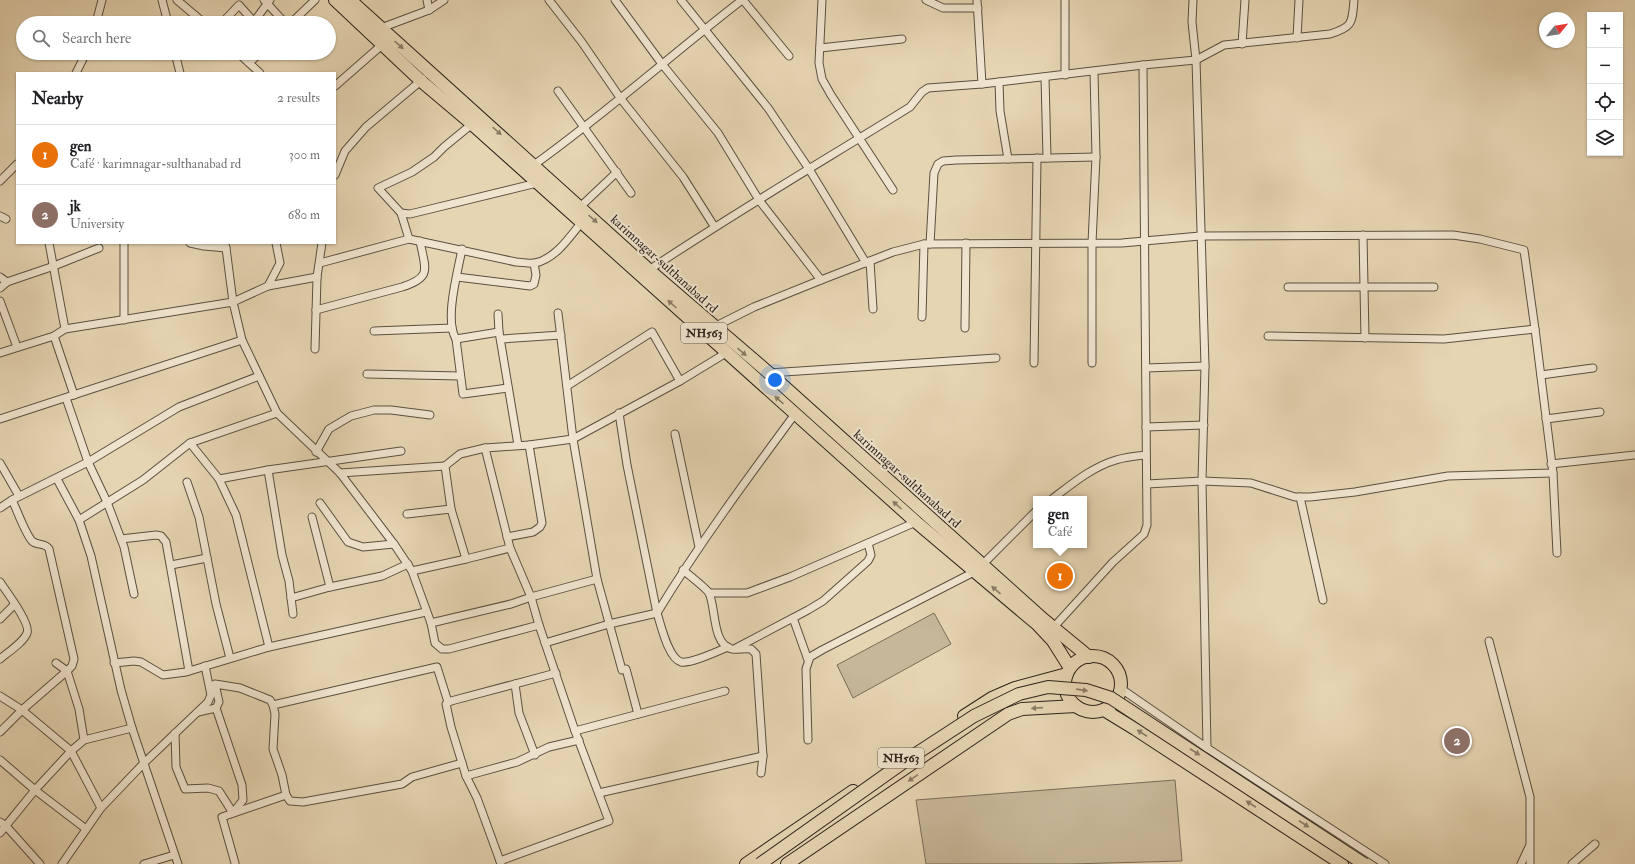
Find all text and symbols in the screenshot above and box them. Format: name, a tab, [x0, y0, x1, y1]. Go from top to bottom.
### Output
north arrow	[1539, 12, 1575, 48]
map controls	[1587, 12, 1623, 156]
button: +	[1587, 12, 1623, 48]
search box	[16, 16, 336, 60]
icon: search	[30, 27, 52, 49]
text: Search here	[62, 29, 131, 48]
one-way arrow	[395, 40, 404, 49]
button: −	[1587, 48, 1623, 84]
button: locate	[1587, 84, 1623, 120]
text: Nearby	[32, 88, 83, 109]
text: 2 results	[277, 90, 320, 106]
button: layers	[1587, 120, 1623, 156]
one-way arrow	[491, 127, 502, 136]
text: gen	[70, 137, 91, 156]
text: 1	[43, 147, 47, 163]
text: 300 m	[289, 147, 320, 163]
text: Café · karimnagar-sulthanabad rd	[70, 156, 241, 172]
text: jk	[70, 197, 81, 216]
text: 2	[42, 207, 48, 223]
text: 680 m	[288, 207, 320, 223]
street label: karimnagar-sulthanabad rd	[607, 212, 721, 317]
one-way arrow	[588, 214, 598, 223]
text: University	[70, 216, 124, 232]
one-way arrow	[667, 299, 677, 309]
road number: NH563	[681, 323, 727, 343]
one-way arrow	[737, 347, 748, 356]
your location	[765, 370, 785, 390]
one-way arrow	[774, 395, 785, 404]
street label: karimnagar-sulthanabad rd	[850, 427, 964, 532]
popup	[1033, 496, 1087, 548]
one-way arrow	[892, 501, 902, 510]
text: gen	[1048, 505, 1069, 524]
text: Café	[1048, 524, 1072, 540]
pin: 1	[1047, 561, 1073, 591]
one-way arrow	[990, 585, 1001, 594]
one-way arrow	[1076, 687, 1088, 693]
one-way arrow	[1031, 704, 1043, 711]
pin: 2	[1444, 726, 1470, 756]
one-way arrow	[1137, 729, 1147, 737]
road number: NH563	[878, 748, 924, 768]
one-way arrow	[1190, 748, 1200, 756]
one-way arrow	[908, 774, 919, 782]
one-way arrow	[1245, 801, 1257, 808]
one-way arrow	[1298, 820, 1309, 828]

